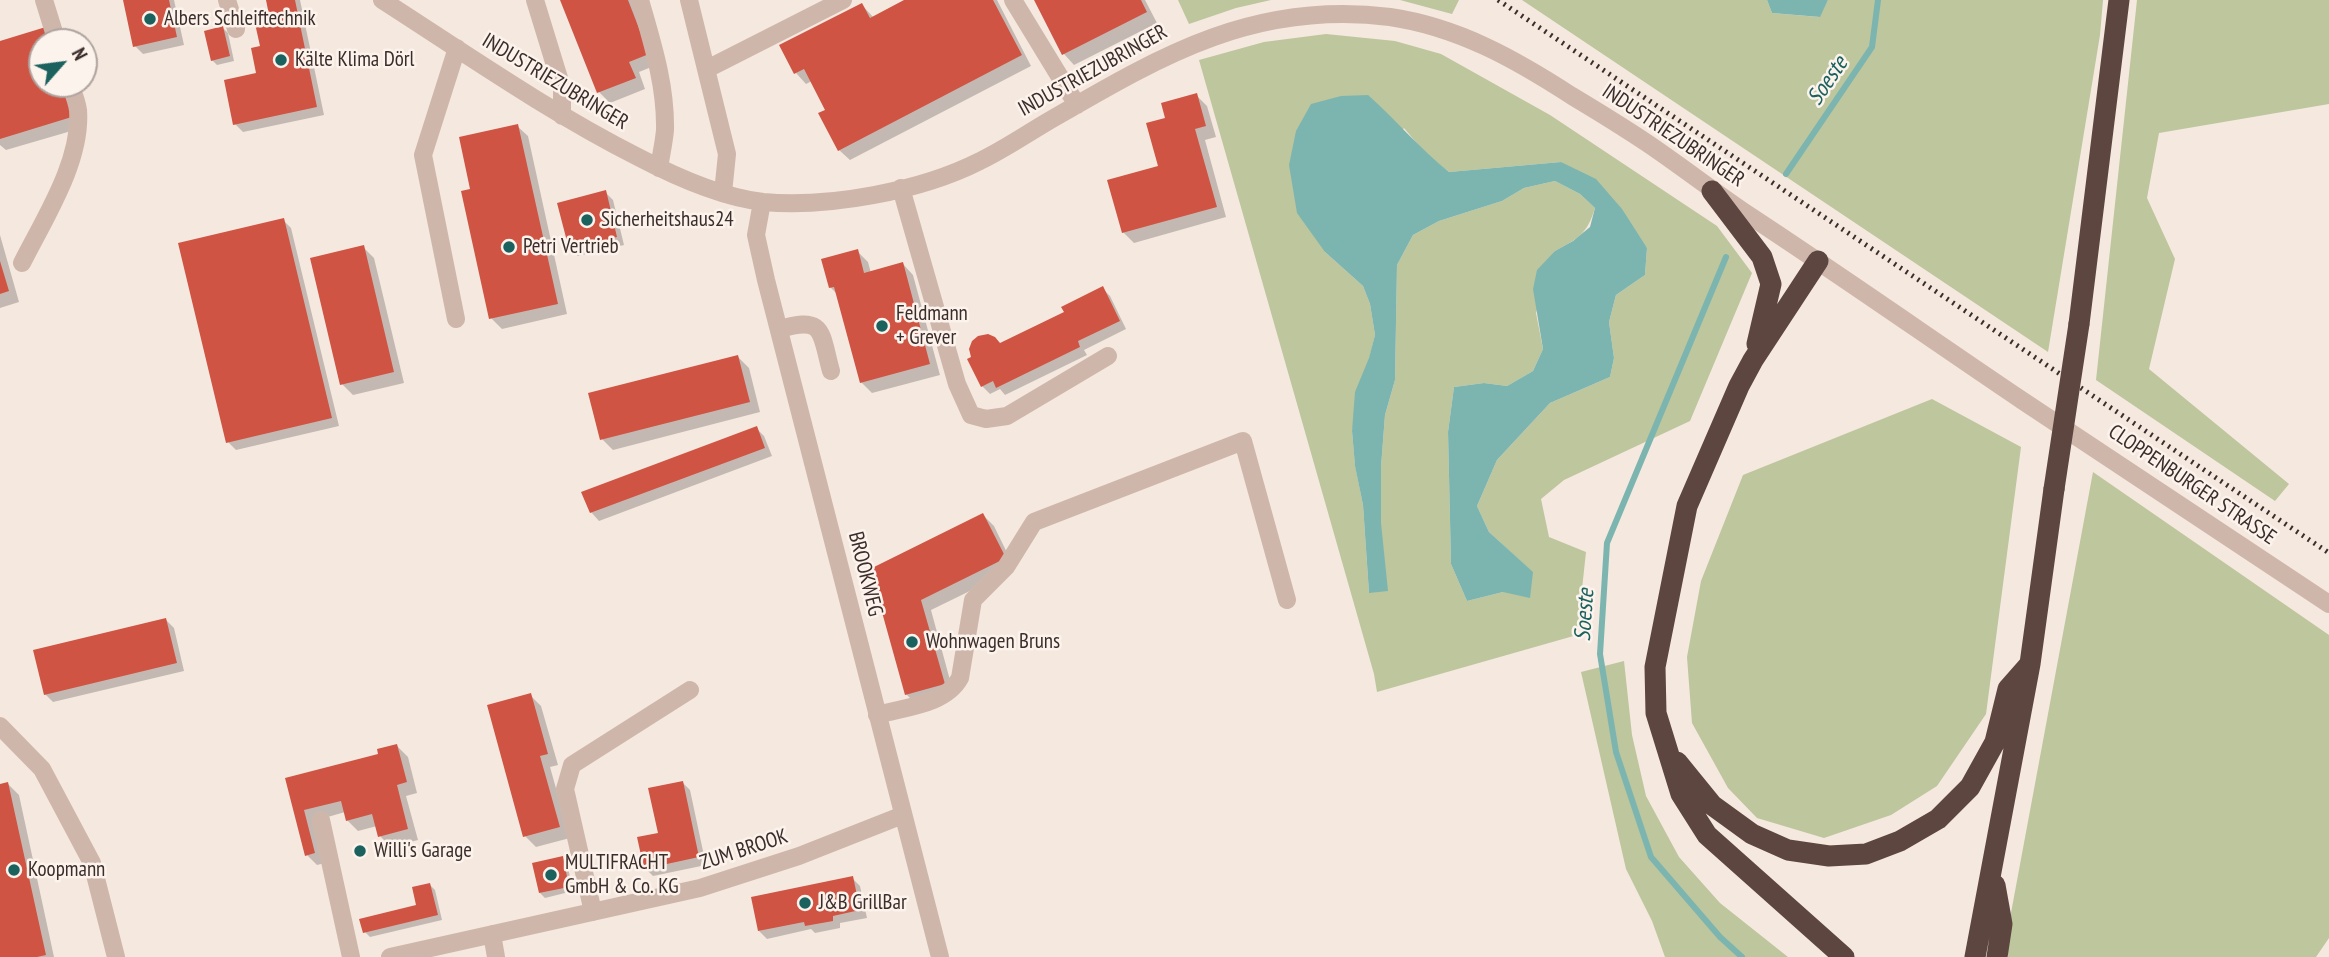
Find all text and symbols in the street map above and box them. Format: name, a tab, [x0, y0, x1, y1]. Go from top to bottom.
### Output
place label: Albers Schleiftechnik	[164, 6, 316, 32]
marker: Albers Schleiftechnik	[142, 11, 158, 27]
street label: INDUSTRIEZUBRINGER	[1014, 20, 1172, 122]
north arrow	[28, 28, 98, 98]
street label: INDUSTRIEZUBRINGER	[477, 28, 633, 136]
text: N	[67, 44, 93, 64]
place label: Kälte Klima Dörl	[295, 47, 414, 73]
water label: Soeste	[1802, 51, 1854, 111]
marker: Kälte Klima Dörl	[273, 52, 289, 68]
street label: INDUSTRIEZUBRINGER	[1597, 79, 1749, 193]
place label: Sicherheitshaus24	[601, 207, 734, 233]
marker: Sicherheitshaus24	[579, 212, 595, 228]
place label: Petri Vertrieb	[523, 234, 619, 260]
marker: Petri Vertrieb	[501, 239, 517, 255]
place label: Feldmann + Grever	[896, 301, 968, 351]
marker: Feldmann + Grever	[874, 318, 890, 334]
street label: CLOPPENBURGER STRASSE	[2103, 419, 2281, 551]
street label: BROOKWEG	[842, 529, 888, 619]
water label: Soeste	[1569, 588, 1601, 642]
place label: Wohnwagen Bruns	[926, 629, 1060, 655]
marker: Wohnwagen Bruns	[904, 634, 920, 650]
street label: ZUM BROOK	[697, 824, 791, 876]
place label: Willi's Garage	[374, 838, 472, 864]
marker: Willi's Garage	[352, 843, 368, 859]
place label: MULTIFRACHT GmbH & Co. KG	[565, 850, 679, 900]
place label: Koopmann	[28, 857, 105, 883]
marker: Koopmann	[6, 862, 22, 878]
marker: MULTIFRACHT GmbH & Co. KG	[543, 867, 559, 883]
place label: J&B GrillBar	[819, 890, 907, 916]
marker: J&B GrillBar	[797, 895, 813, 911]

